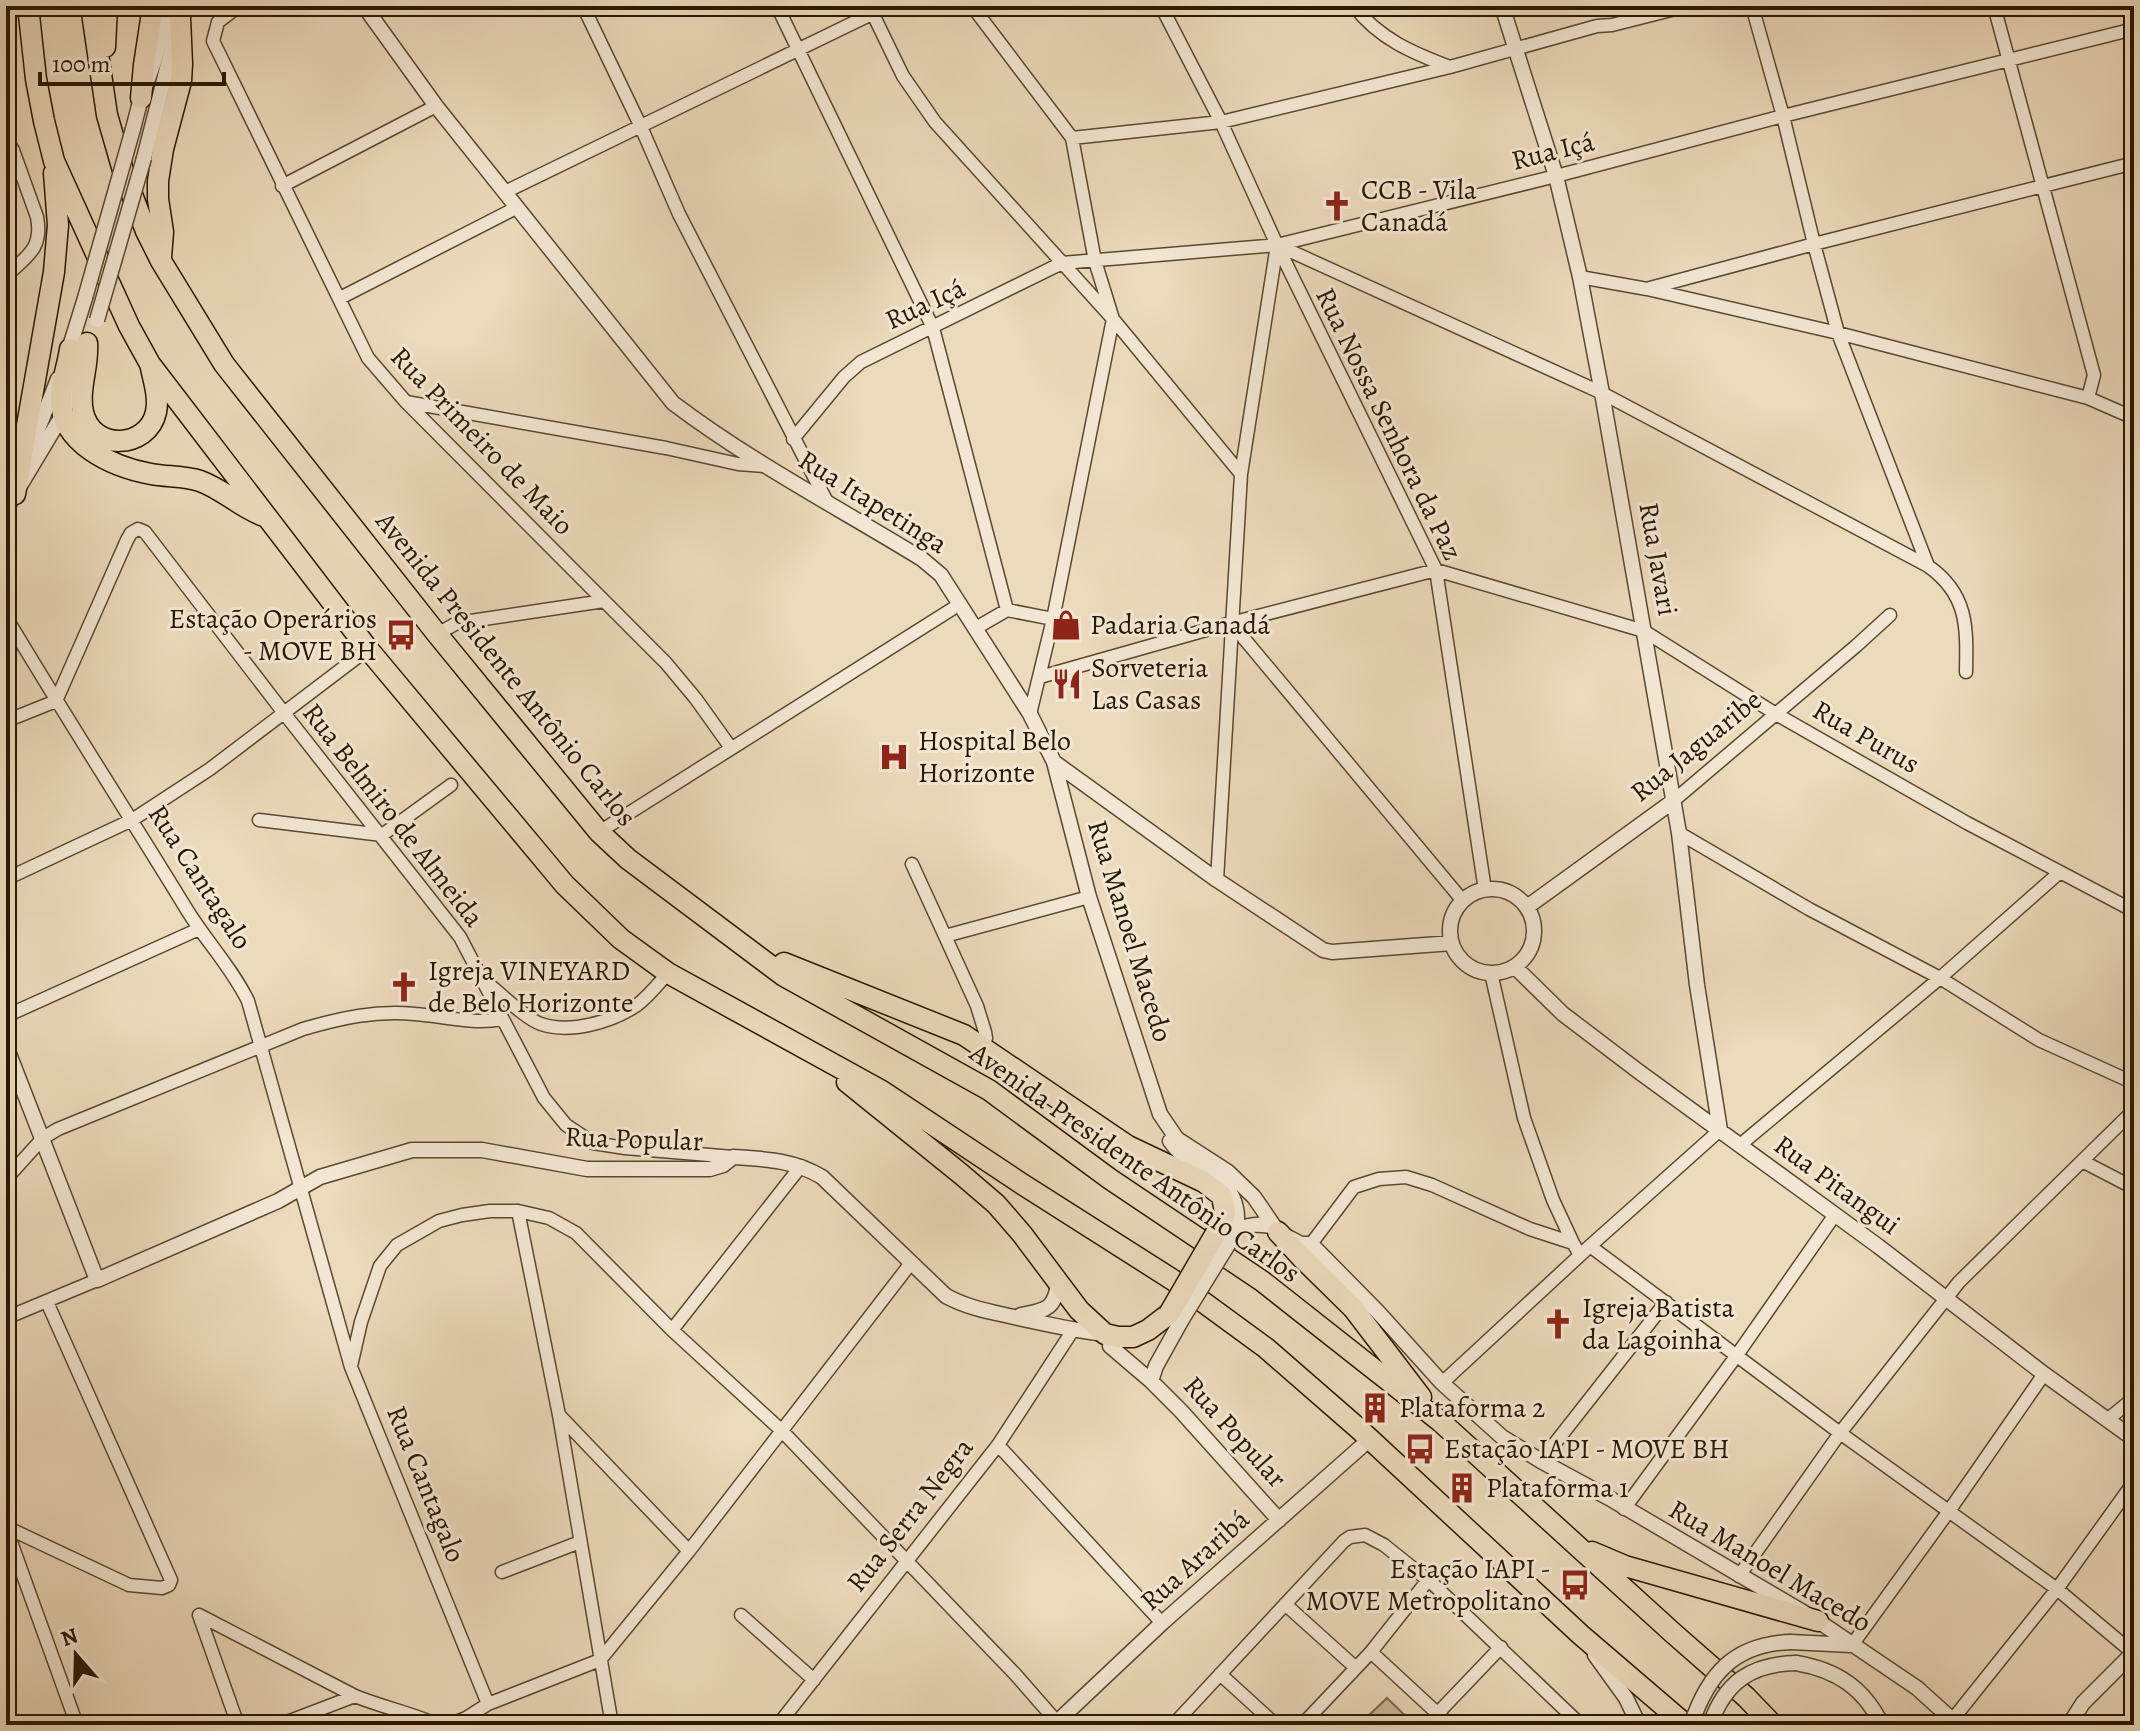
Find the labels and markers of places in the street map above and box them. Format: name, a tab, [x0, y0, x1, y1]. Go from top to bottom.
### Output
place label: CCB - Vila Canadá	[1361, 171, 1477, 241]
church icon: CCB - Vila Canadá	[1320, 189, 1354, 223]
place label: Estação Operários - MOVE BH	[169, 600, 377, 670]
place label: Padaria Canadá	[1090, 606, 1270, 644]
shop icon: Padaria Canadá	[1049, 608, 1083, 642]
bus stop icon: Estação Operários - MOVE BH	[384, 618, 418, 652]
place label: Sorveteria Las Casas	[1091, 649, 1208, 719]
restaurant icon: Sorveteria Las Casas	[1050, 667, 1084, 701]
place label: Hospital Belo Horizonte	[918, 722, 1071, 792]
hospital icon: Hospital Belo Horizonte	[877, 740, 911, 774]
place label: Igreja VINEYARD de Belo Horizonte	[428, 952, 634, 1022]
church icon: Igreja VINEYARD de Belo Horizonte	[387, 970, 421, 1004]
place label: Igreja Batista da Lagoinha	[1582, 1289, 1735, 1359]
church icon: Igreja Batista da Lagoinha	[1541, 1307, 1575, 1341]
place label: Plataforma 2	[1399, 1389, 1545, 1427]
building icon: Plataforma 2	[1358, 1391, 1392, 1425]
place label: Estação IAPI - MOVE BH	[1444, 1430, 1730, 1468]
bus stop icon: Estação IAPI - MOVE BH	[1403, 1432, 1437, 1466]
place label: Plataforma 1	[1486, 1469, 1628, 1507]
building icon: Plataforma 1	[1445, 1471, 1479, 1505]
place label: Estação IAPI - MOVE Metropolitano	[1305, 1550, 1551, 1620]
bus stop icon: Estação IAPI - MOVE Metropolitano	[1558, 1568, 1592, 1602]

